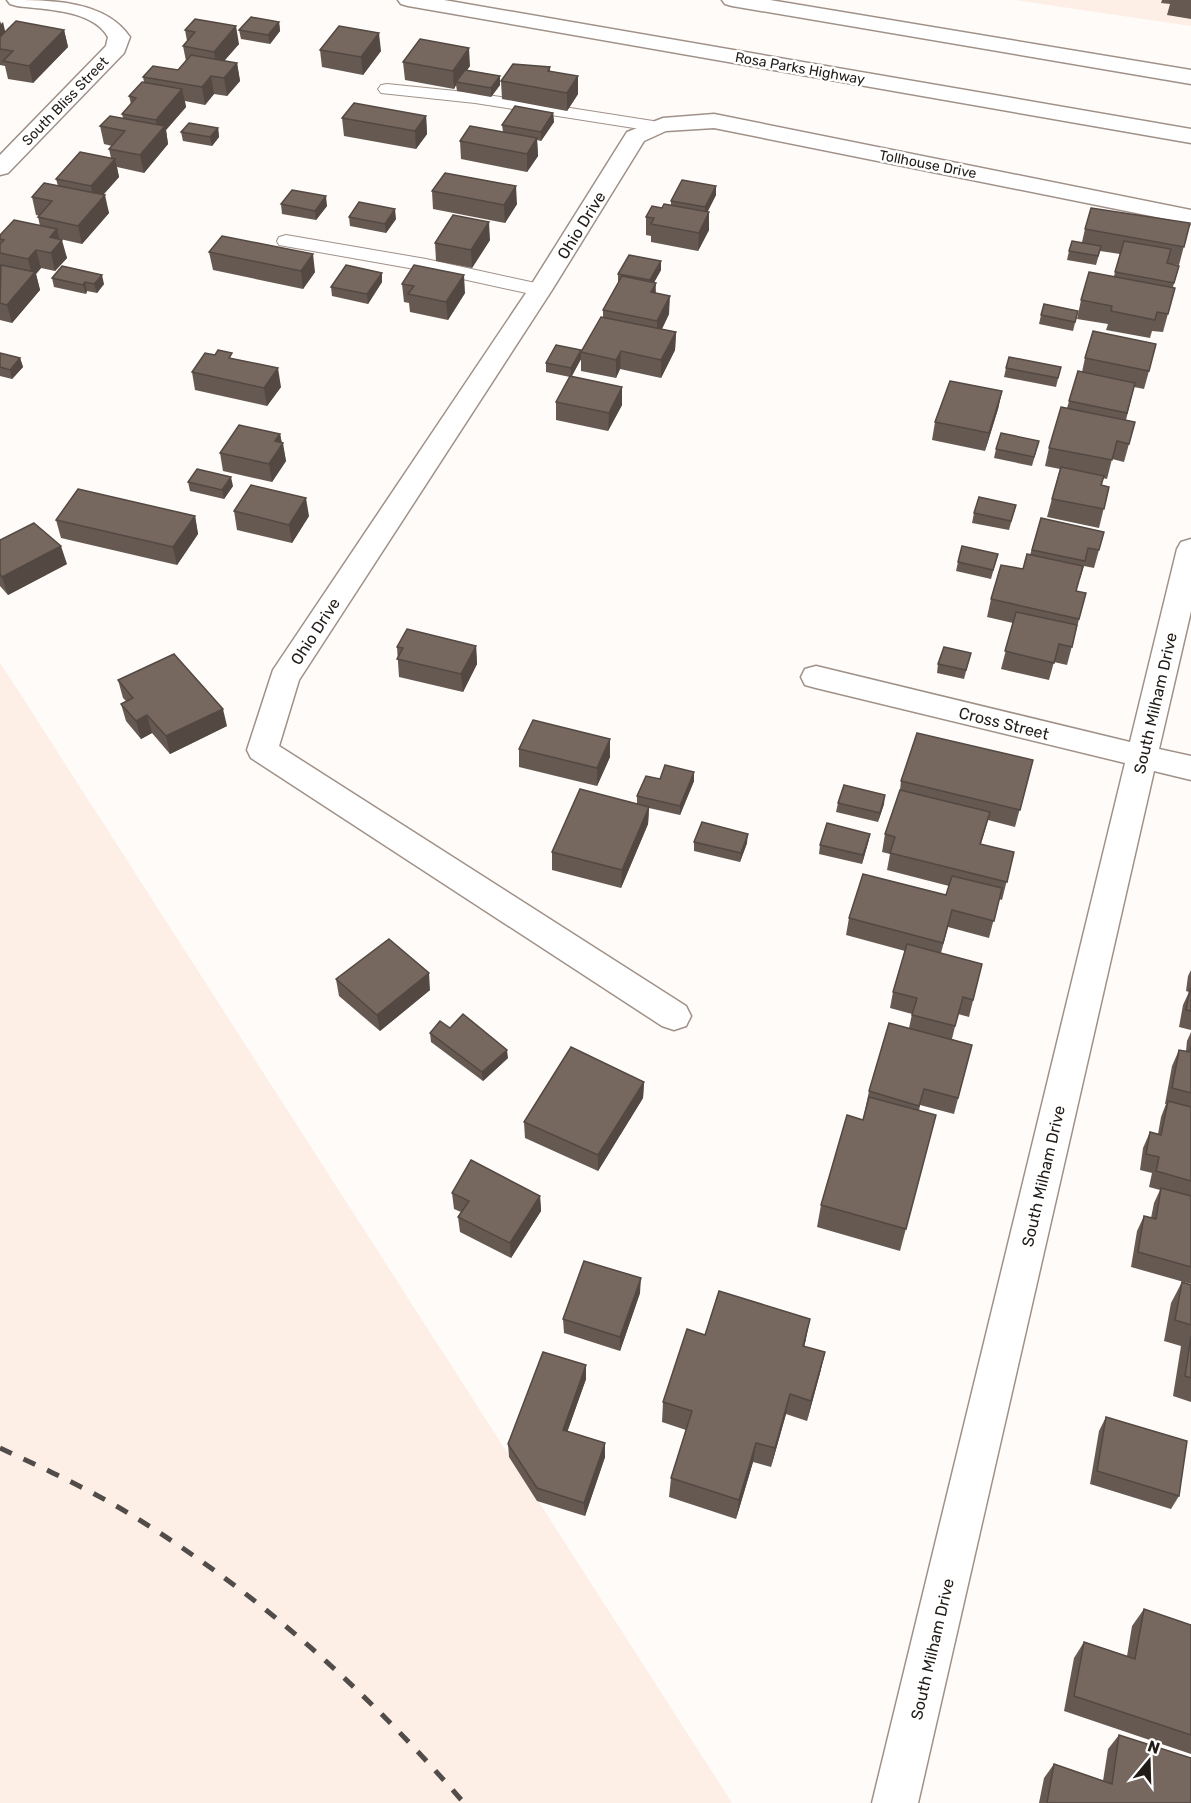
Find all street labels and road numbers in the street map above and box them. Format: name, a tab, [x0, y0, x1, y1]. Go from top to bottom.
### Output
street label: Rosa Parks Highway	[734, 49, 866, 88]
street label: South Bliss Street	[19, 53, 112, 149]
street label: Tollhouse Drive	[878, 147, 978, 182]
street label: Ohio Drive	[553, 188, 610, 263]
street label: Ohio Drive	[287, 594, 344, 668]
street label: South Milham Drive	[1130, 631, 1181, 776]
street label: Cross Street	[957, 703, 1051, 744]
street label: South Milham Drive	[1018, 1104, 1069, 1249]
street label: South Milham Drive	[907, 1577, 958, 1722]

